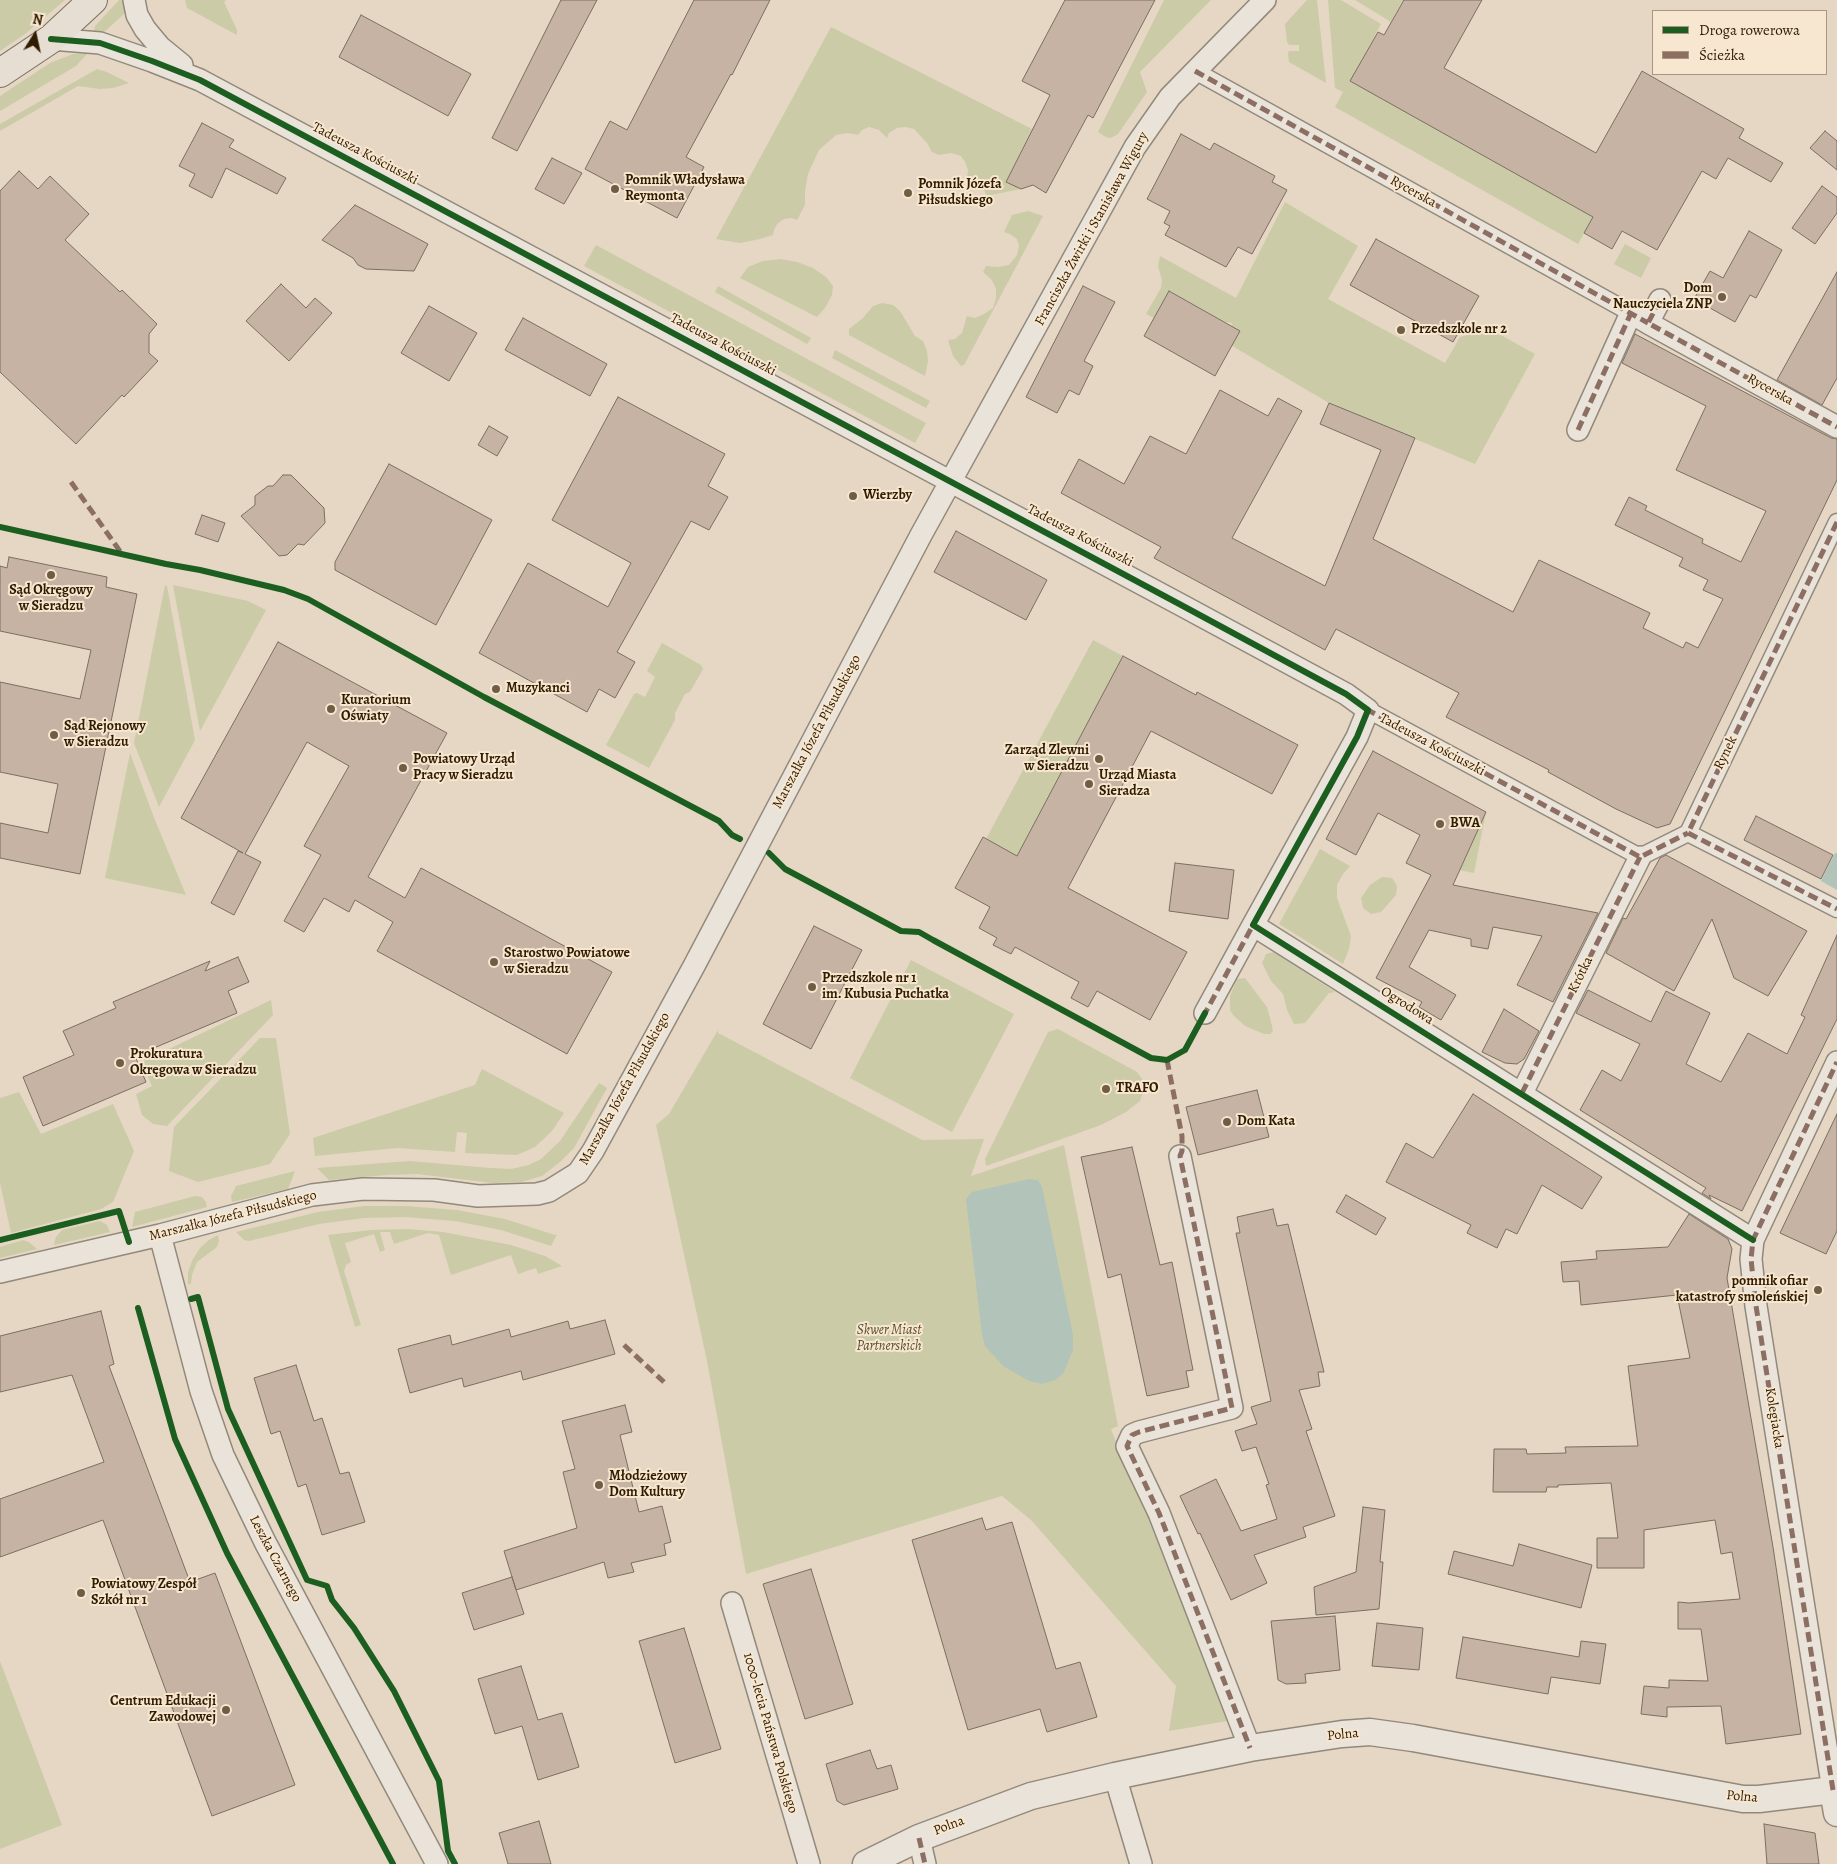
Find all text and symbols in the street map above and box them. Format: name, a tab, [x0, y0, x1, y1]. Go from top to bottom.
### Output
text: N	[31, 9, 44, 30]
north arrow	[10, 10, 60, 60]
legend	[1652, 10, 1827, 75]
text: Droga rowerowa	[1699, 20, 1800, 40]
text: Ścieżka	[1699, 45, 1745, 65]
street label: Tadeusza Kościuszki	[309, 119, 421, 189]
street label: Franciszka Żwirki i Stanisława Wigury	[1032, 129, 1152, 329]
street label: Rycerska	[1387, 172, 1439, 212]
place label: Pomnik Władysława Reymonta	[625, 173, 745, 206]
place label: Pomnik Józefa Piłsudskiego	[918, 177, 1002, 210]
marker: Pomnik Władysława Reymonta	[609, 183, 621, 195]
marker: Pomnik Józefa Piłsudskiego	[902, 187, 914, 199]
place label: Dom Nauczyciela ZNP	[1613, 281, 1712, 314]
marker: Dom Nauczyciela ZNP	[1716, 291, 1728, 303]
street label: Tadeusza Kościuszki	[667, 310, 779, 380]
place label: Przedszkole nr 2	[1411, 322, 1507, 338]
marker: Przedszkole nr 2	[1395, 324, 1407, 336]
street label: Rycerska	[1744, 370, 1796, 410]
place label: Wierzby	[863, 488, 912, 504]
marker: Wierzby	[847, 490, 859, 502]
street label: Tadeusza Kościuszki	[1024, 501, 1136, 571]
marker: Sąd Okręgowy w Sieradzu	[45, 569, 57, 581]
place label: Sąd Okręgowy w Sieradzu	[9, 583, 93, 616]
street label: Marszałka Józefa Piłsudskiego	[769, 652, 865, 812]
place label: Muzykanci	[506, 681, 570, 697]
marker: Muzykanci	[490, 683, 502, 695]
place label: Kuratorium Oświaty	[341, 693, 411, 726]
marker: Kuratorium Oświaty	[325, 703, 337, 715]
street label: Tadeusza Kościuszki	[1376, 710, 1488, 780]
place label: Sąd Rejonowy w Sieradzu	[64, 719, 146, 752]
marker: Sąd Rejonowy w Sieradzu	[48, 729, 60, 741]
street label: Rynek	[1711, 733, 1741, 773]
place label: Zarząd Zlewni w Sieradzu	[1005, 743, 1089, 776]
place label: Powiatowy Urząd Pracy w Sieradzu	[413, 752, 515, 784]
marker: Zarząd Zlewni w Sieradzu	[1093, 753, 1105, 765]
marker: Powiatowy Urząd Pracy w Sieradzu	[397, 762, 409, 774]
place label: Urząd Miasta Sieradza	[1099, 768, 1176, 800]
marker: Urząd Miasta Sieradza	[1083, 778, 1095, 790]
place label: BWA	[1450, 816, 1480, 832]
marker: BWA	[1434, 818, 1446, 830]
place label: Starostwo Powiatowe w Sieradzu	[504, 946, 630, 979]
street label: Krótka	[1565, 954, 1597, 996]
marker: Starostwo Powiatowe w Sieradzu	[488, 956, 500, 968]
place label: Przedszkole nr 1 im. Kubusia Puchatka	[822, 971, 949, 1004]
marker: Przedszkole nr 1 im. Kubusia Puchatka	[806, 981, 818, 993]
street label: Ogrodowa	[1377, 983, 1437, 1029]
street label: Marszałka Józefa Piłsudskiego	[576, 1010, 674, 1168]
place label: Prokuratura Okręgowa w Sieradzu	[130, 1047, 257, 1080]
marker: Prokuratura Okręgowa w Sieradzu	[114, 1057, 126, 1069]
place label: TRAFO	[1116, 1081, 1158, 1097]
marker: TRAFO	[1100, 1083, 1112, 1095]
place label: Dom Kata	[1237, 1114, 1295, 1130]
marker: Dom Kata	[1221, 1116, 1233, 1128]
street label: Marszałka Józefa Piłsudskiego	[147, 1187, 319, 1245]
place label: pomnik ofiar katastrofy smoleńskiej	[1676, 1274, 1808, 1306]
marker: pomnik ofiar katastrofy smoleńskiej	[1812, 1284, 1824, 1296]
park label: Skwer Miast Partnerskich	[856, 1323, 922, 1355]
street label: Kolegiacka	[1761, 1386, 1787, 1450]
place label: Młodzieżowy Dom Kultury	[609, 1469, 687, 1501]
marker: Młodzieżowy Dom Kultury	[593, 1479, 605, 1491]
street label: Leszka Czarnego	[245, 1513, 305, 1605]
place label: Powiatowy Zespół Szkół nr 1	[91, 1577, 197, 1610]
marker: Powiatowy Zespół Szkół nr 1	[75, 1587, 87, 1599]
street label: 1000-lecia Państwa Polskiego	[739, 1651, 801, 1815]
place label: Centrum Edukacji Zawodowej	[110, 1694, 216, 1726]
marker: Centrum Edukacji Zawodowej	[220, 1704, 232, 1716]
street label: Polna	[1326, 1725, 1360, 1745]
street label: Polna	[1725, 1787, 1759, 1807]
street label: Polna	[931, 1812, 967, 1840]

